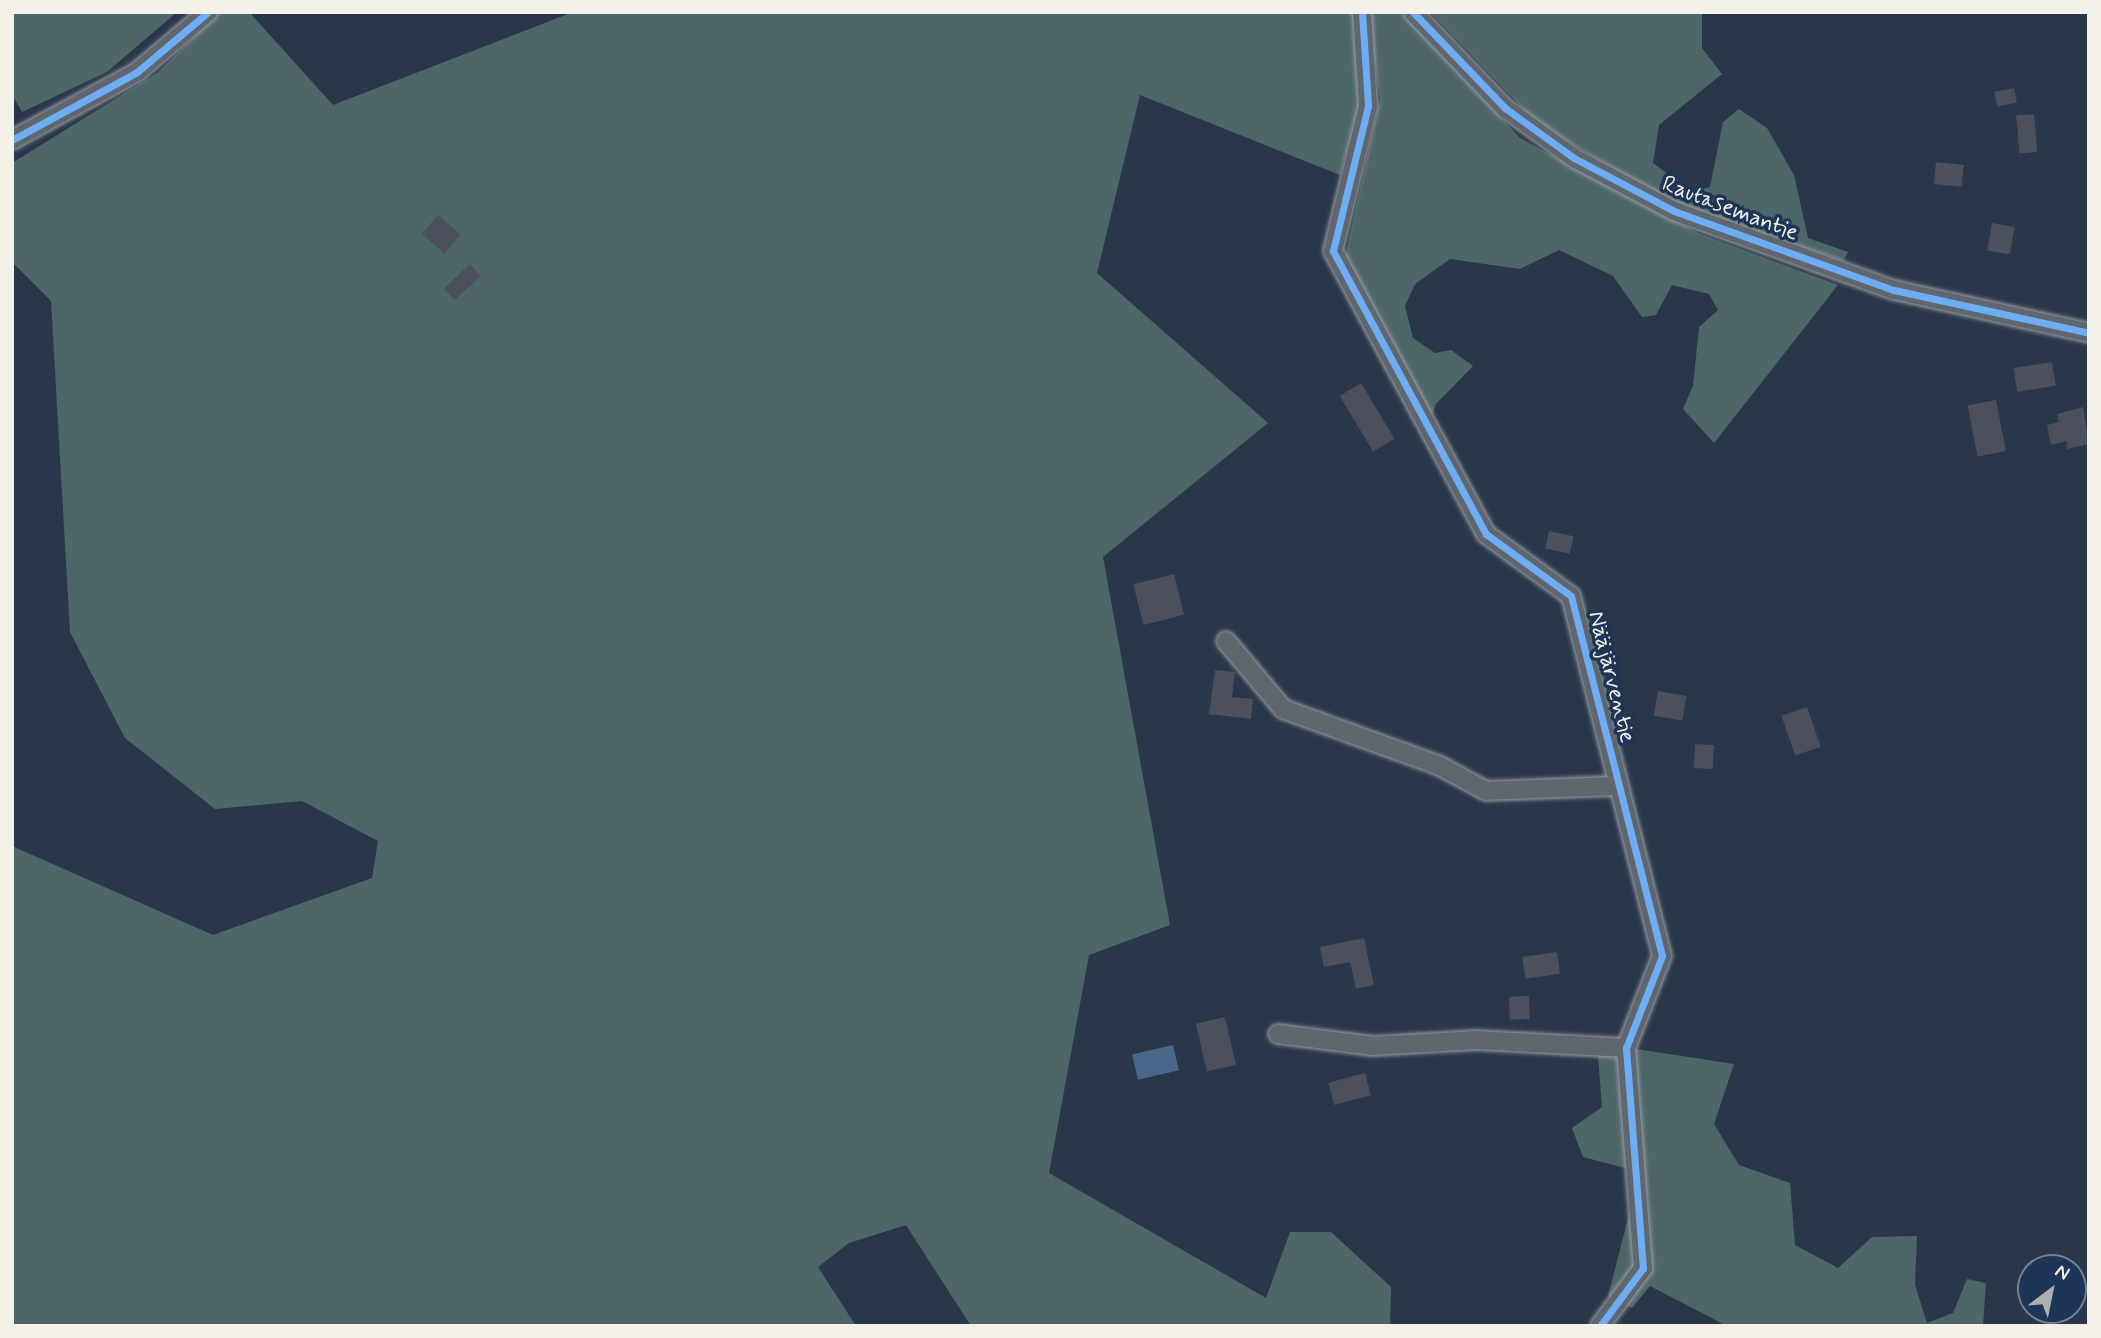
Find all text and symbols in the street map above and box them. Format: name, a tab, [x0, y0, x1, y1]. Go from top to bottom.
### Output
street label: Rautasemantie	[1658, 170, 1802, 248]
street label: Nääjärventie	[1581, 608, 1641, 746]
north arrow	[2017, 1254, 2087, 1324]
text: N	[2050, 1259, 2074, 1286]

